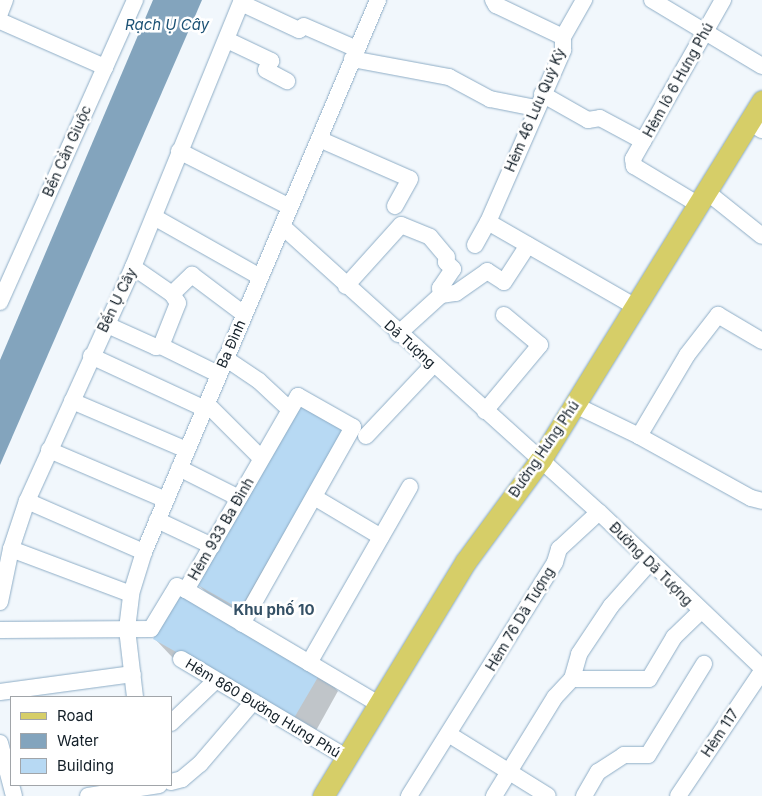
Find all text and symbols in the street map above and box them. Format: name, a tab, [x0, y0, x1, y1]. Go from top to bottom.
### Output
water label: Rạch Ụ Cây	[125, 16, 209, 34]
street label: Hẻm lô 6 Hưng Phú	[640, 20, 716, 140]
street label: Hẻm 46 Lưu Quý Kỳ	[501, 46, 569, 174]
street label: Bến Cần Giuộc	[39, 103, 95, 199]
street label: Bến Ụ Cây	[94, 265, 140, 335]
street label: Ba Đình	[213, 317, 249, 371]
street label: Dã Tượng	[381, 317, 439, 371]
street label: Đường Hưng Phú	[505, 398, 583, 500]
street label: Hẻm 933 Ba Đình	[185, 475, 257, 583]
street label: Đường Dã Tượng	[606, 519, 696, 609]
street label: Hẻm 76 Dã Tượng	[482, 564, 558, 674]
district label: Khu phố 10	[233, 601, 315, 619]
street label: Hẻm 860 Đường Hưng Phú	[183, 655, 343, 761]
legend	[10, 696, 172, 786]
text: Road	[57, 706, 93, 725]
street label: Hẻm 117	[698, 706, 742, 760]
text: Water	[57, 731, 99, 750]
text: Building	[57, 756, 114, 775]

